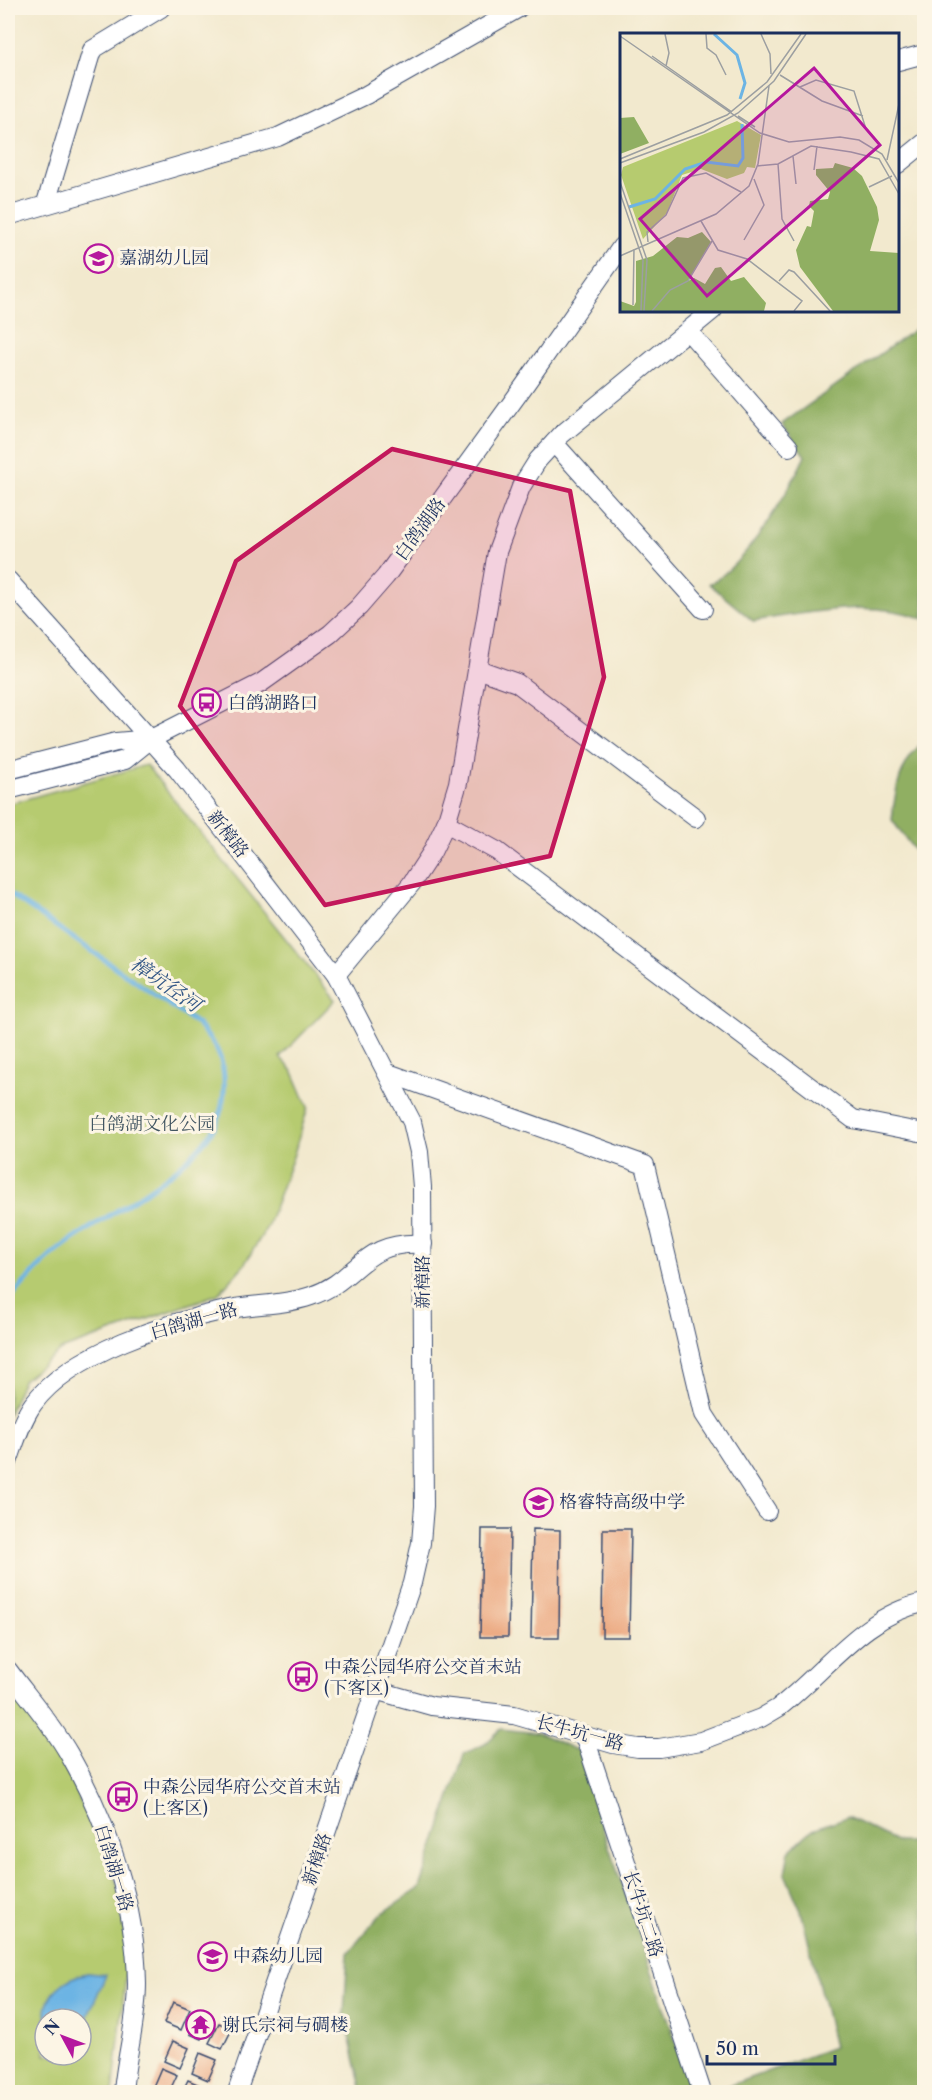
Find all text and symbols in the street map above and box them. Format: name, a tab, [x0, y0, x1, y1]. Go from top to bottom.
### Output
inset map	[620, 33, 899, 312]
school or university icon: 嘉湖幼儿园	[82, 242, 114, 274]
place label: 嘉湖幼儿园	[119, 247, 209, 269]
street label: 白鸽湖路	[390, 493, 450, 565]
bus stop icon: 白鸽湖路口	[191, 687, 223, 719]
place label: 白鸽湖路口	[228, 692, 318, 714]
street label: 新樟路	[203, 806, 253, 862]
water label: 樟坑径河	[126, 951, 208, 1018]
park label: 白鸽湖文化公园	[89, 1113, 215, 1135]
street label: 新樟路	[412, 1255, 434, 1309]
street label: 白鸽湖一路	[148, 1298, 240, 1344]
school or university icon: 格睿特高级中学	[522, 1486, 554, 1518]
place label: 格睿特高级中学	[559, 1491, 685, 1513]
place label: 中森公园华府公交首末站 (下客区)	[324, 1656, 522, 1699]
bus stop icon: 中森公园华府公交首末站 (下客区)	[287, 1661, 319, 1693]
street label: 长牛坑一路	[534, 1711, 626, 1755]
place label: 中森公园华府公交首末站 (上客区)	[143, 1776, 341, 1819]
bus stop icon: 中森公园华府公交首末站 (上客区)	[106, 1781, 138, 1813]
street label: 白鸽湖一路	[90, 1822, 138, 1914]
street label: 新樟路	[298, 1830, 336, 1888]
street label: 长牛坑二路	[619, 1868, 667, 1960]
school or university icon: 中森幼儿园	[196, 1940, 228, 1972]
place label: 中森幼儿园	[233, 1945, 323, 1967]
north arrow	[33, 2007, 93, 2067]
temple icon: 谢氏宗祠与碉楼	[185, 2009, 217, 2041]
place label: 谢氏宗祠与碉楼	[222, 2014, 348, 2036]
text: N	[40, 2015, 64, 2039]
scale bar	[707, 2028, 834, 2066]
text: 50 m	[716, 2038, 759, 2060]

